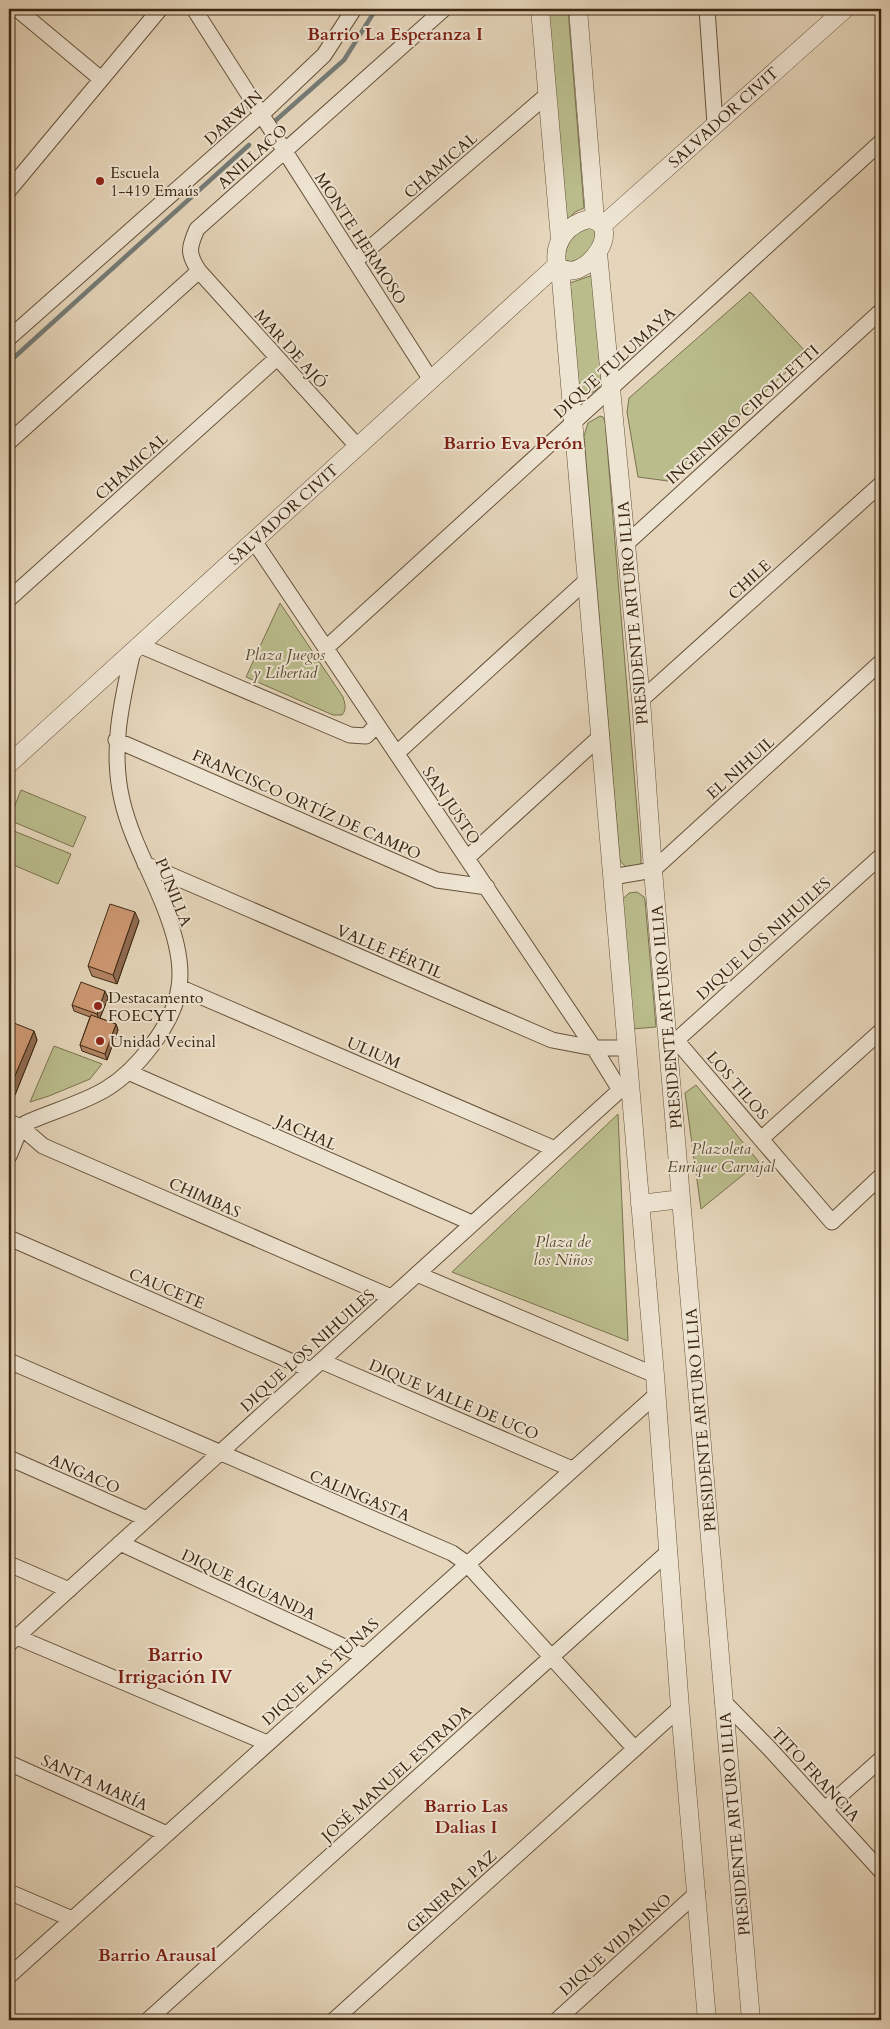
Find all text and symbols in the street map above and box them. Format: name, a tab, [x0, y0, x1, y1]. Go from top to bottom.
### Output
district label: Barrio La Esperanza I	[307, 22, 483, 47]
street label: SALVADOR CIVIT	[664, 62, 784, 173]
street label: DARWIN	[199, 85, 268, 150]
street label: ANILLACO	[213, 119, 292, 194]
street label: CHAMICAL	[399, 127, 482, 204]
place label: Escuela 1-419 Emaús	[110, 162, 199, 202]
street label: MONTE HERMOSO	[309, 168, 411, 309]
marker: Escuela 1-419 Emaús	[94, 175, 106, 187]
street label: DIQUE TULUMAYA	[549, 302, 681, 423]
street label: MAR DE AJÓ	[249, 305, 332, 393]
street label: INGENIERO CIPOLLETTI	[661, 340, 824, 489]
street label: CHAMICAL	[91, 428, 173, 505]
district label: Barrio Eva Perón	[443, 431, 583, 456]
street label: SALVADOR CIVIT	[224, 459, 344, 570]
street label: PRESIDENTE ARTURO ILLIA	[612, 500, 654, 726]
street label: CHILE	[723, 555, 776, 605]
park label: Plaza Juegos y Libertad	[245, 644, 326, 684]
street label: EL NIHUIL	[702, 731, 780, 804]
street label: FRANCISCO ORTÍZ DE CAMPO	[189, 744, 424, 865]
street label: SAN JUSTO	[417, 762, 485, 849]
street label: PUNILLA	[149, 855, 197, 931]
street label: DIQUE LOS NIHUILES	[692, 872, 836, 1005]
street label: PRESIDENTE ARTURO ILLIA	[646, 904, 688, 1130]
street label: VALLE FÉRTIL	[333, 920, 446, 984]
place label: Destacamento FOECYT	[108, 987, 204, 1027]
marker: Destacamento FOECYT	[92, 1000, 104, 1012]
place label: Unidad Vecinal	[110, 1031, 216, 1053]
street label: ULIUM	[343, 1032, 404, 1074]
marker: Unidad Vecinal	[94, 1035, 106, 1047]
street label: LOS TILOS	[701, 1047, 773, 1125]
street label: JACHAL	[271, 1109, 340, 1156]
park label: Plazoleta Enrique Carvajal	[667, 1138, 775, 1178]
street label: CHIMBAS	[165, 1172, 244, 1224]
park label: Plaza de los Niños	[533, 1231, 593, 1271]
street label: CAUCETE	[125, 1263, 208, 1315]
street label: DIQUE LOS NIHUILES	[236, 1284, 380, 1417]
street label: PRESIDENTE ARTURO ILLIA	[680, 1307, 722, 1533]
street label: DIQUE VALLE DE UCO	[365, 1354, 542, 1446]
street label: ANGACO	[46, 1449, 123, 1499]
street label: CALINGASTA	[306, 1465, 414, 1527]
street label: DIQUE AGUANDA	[178, 1544, 320, 1626]
street label: DIQUE LAS TUNAS	[257, 1613, 384, 1730]
district label: Barrio Irrigación IV	[117, 1642, 233, 1690]
street label: JOSÉ MANUEL ESTRADA	[315, 1700, 477, 1848]
street label: PRESIDENTE ARTURO ILLIA	[714, 1711, 756, 1937]
street label: TITO FRANCIA	[766, 1723, 865, 1827]
street label: SANTA MARÍA	[38, 1750, 152, 1817]
district label: Barrio Las Dalias I	[424, 1794, 508, 1840]
street label: GENERAL PAZ	[402, 1845, 502, 1938]
street label: DIQUE VIDALINO	[555, 1888, 676, 2001]
district label: Barrio Arausal	[98, 1943, 216, 1968]

